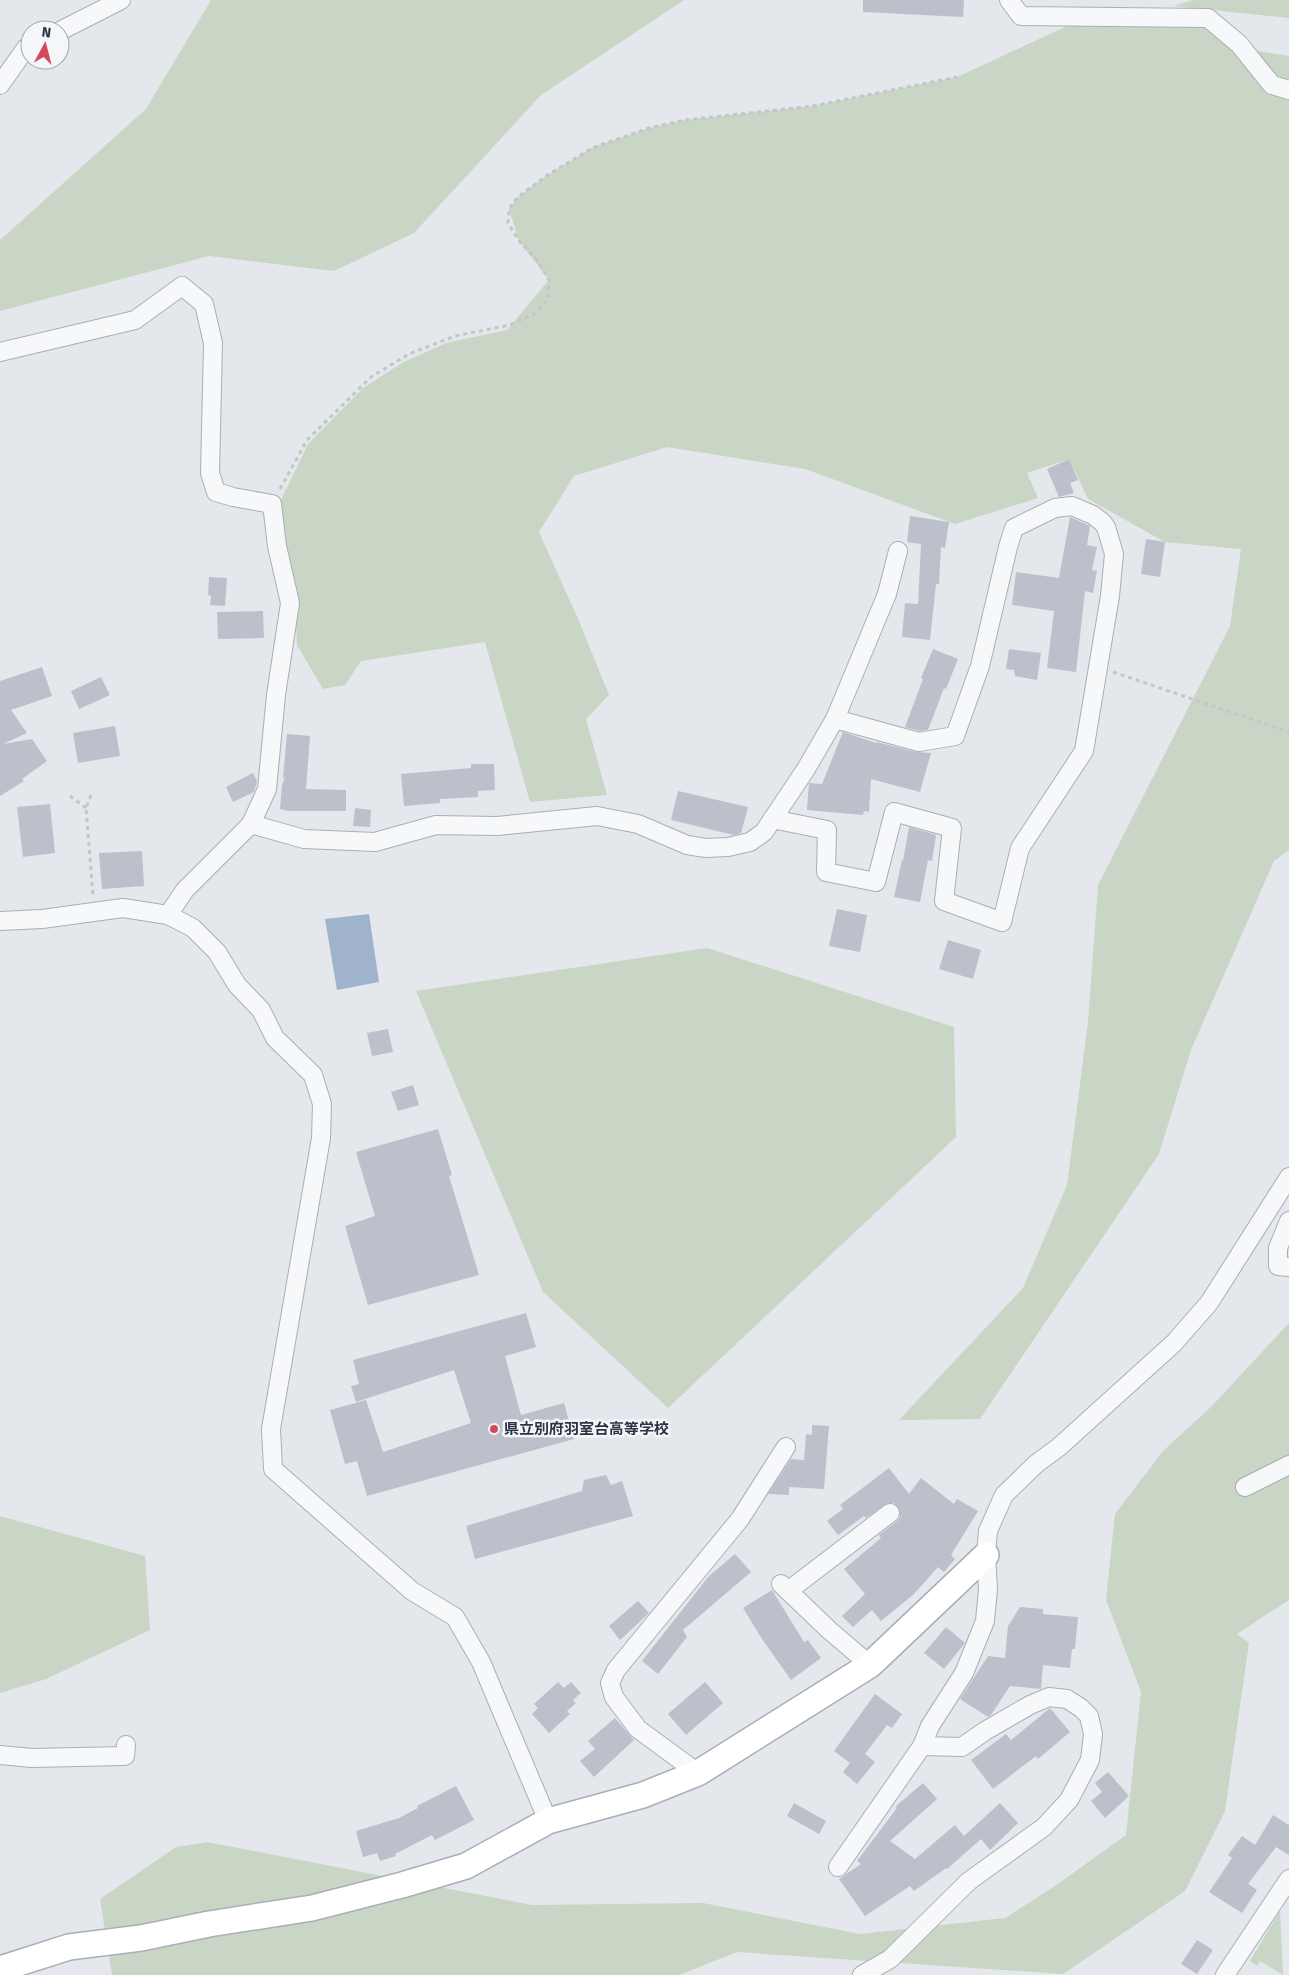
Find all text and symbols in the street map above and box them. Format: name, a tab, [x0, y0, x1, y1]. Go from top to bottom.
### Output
north arrow	[20, 20, 70, 70]
text: N	[41, 24, 52, 42]
place label: 県立別府羽室台高等学校	[504, 1420, 669, 1438]
marker: 県立別府羽室台高等学校	[488, 1423, 500, 1435]

